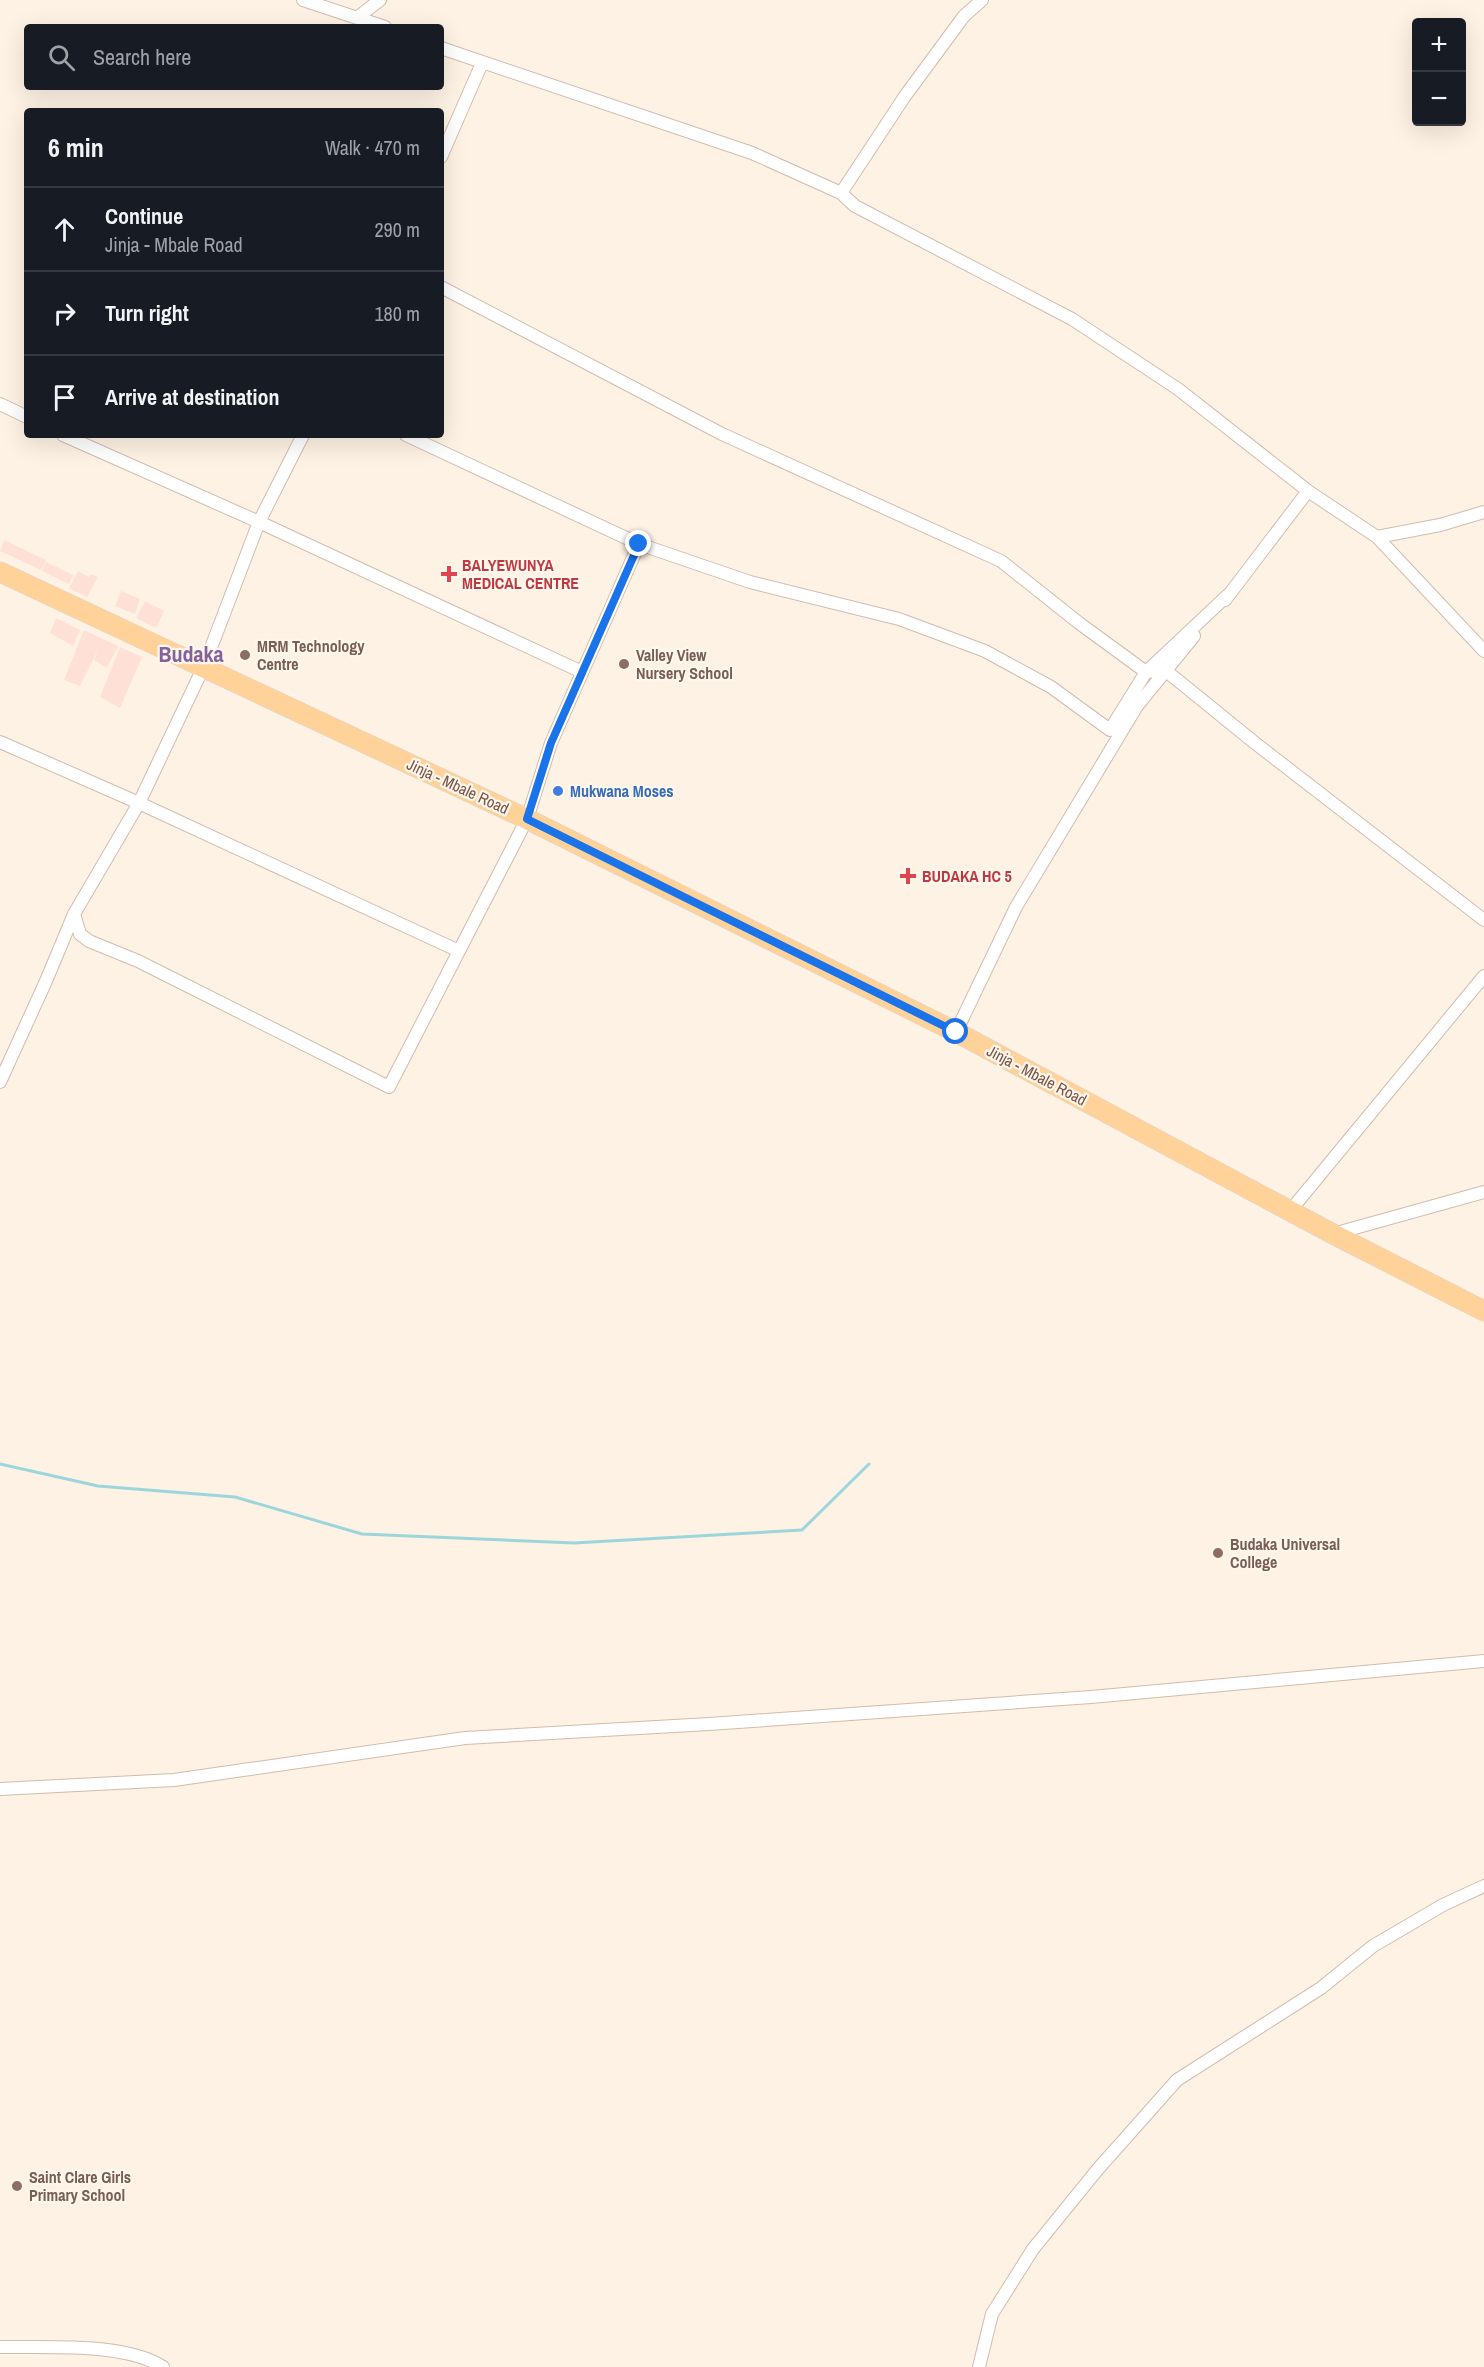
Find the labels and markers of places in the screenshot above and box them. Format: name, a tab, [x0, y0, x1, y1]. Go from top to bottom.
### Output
place label: BALYEWUNYA MEDICAL CENTRE	[462, 554, 579, 594]
marker: BALYEWUNYA MEDICAL CENTRE	[440, 565, 458, 583]
place label: MRM Technology Centre	[257, 635, 365, 675]
place label: Valley View Nursery School	[636, 644, 733, 684]
marker: MRM Technology Centre	[238, 648, 252, 662]
marker: Valley View Nursery School	[617, 657, 631, 671]
place label: Mukwana Moses	[570, 780, 674, 802]
marker: Mukwana Moses	[551, 784, 565, 798]
place label: BUDAKA HC 5	[922, 865, 1012, 887]
marker: BUDAKA HC 5	[899, 867, 917, 885]
place label: Budaka Universal College	[1230, 1533, 1340, 1573]
marker: Budaka Universal College	[1211, 1546, 1225, 1560]
place label: Saint Clare Girls Primary School	[29, 2166, 131, 2206]
marker: Saint Clare Girls Primary School	[10, 2179, 24, 2193]

